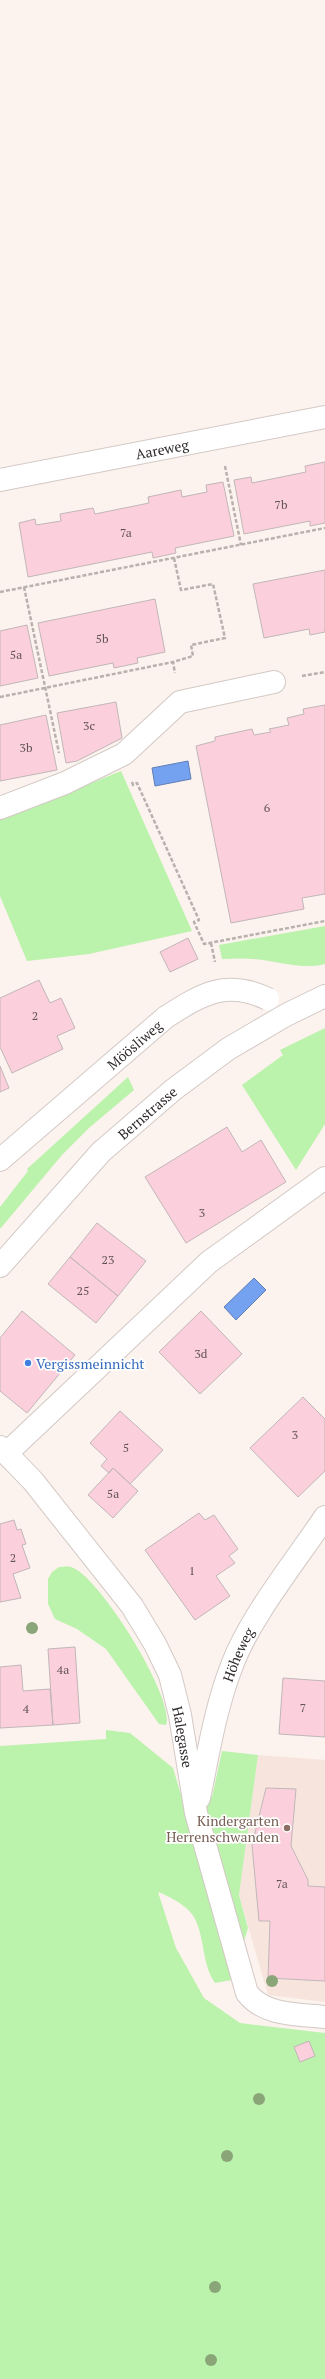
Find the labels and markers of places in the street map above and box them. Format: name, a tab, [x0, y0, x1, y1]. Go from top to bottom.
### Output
place label: Vergissmeinnicht	[36, 1354, 145, 1373]
marker: Vergissmeinnicht	[23, 1358, 33, 1368]
place label: Kindergarten Herrenschwanden	[166, 1811, 280, 1846]
marker: Kindergarten Herrenschwanden	[282, 1823, 292, 1833]

